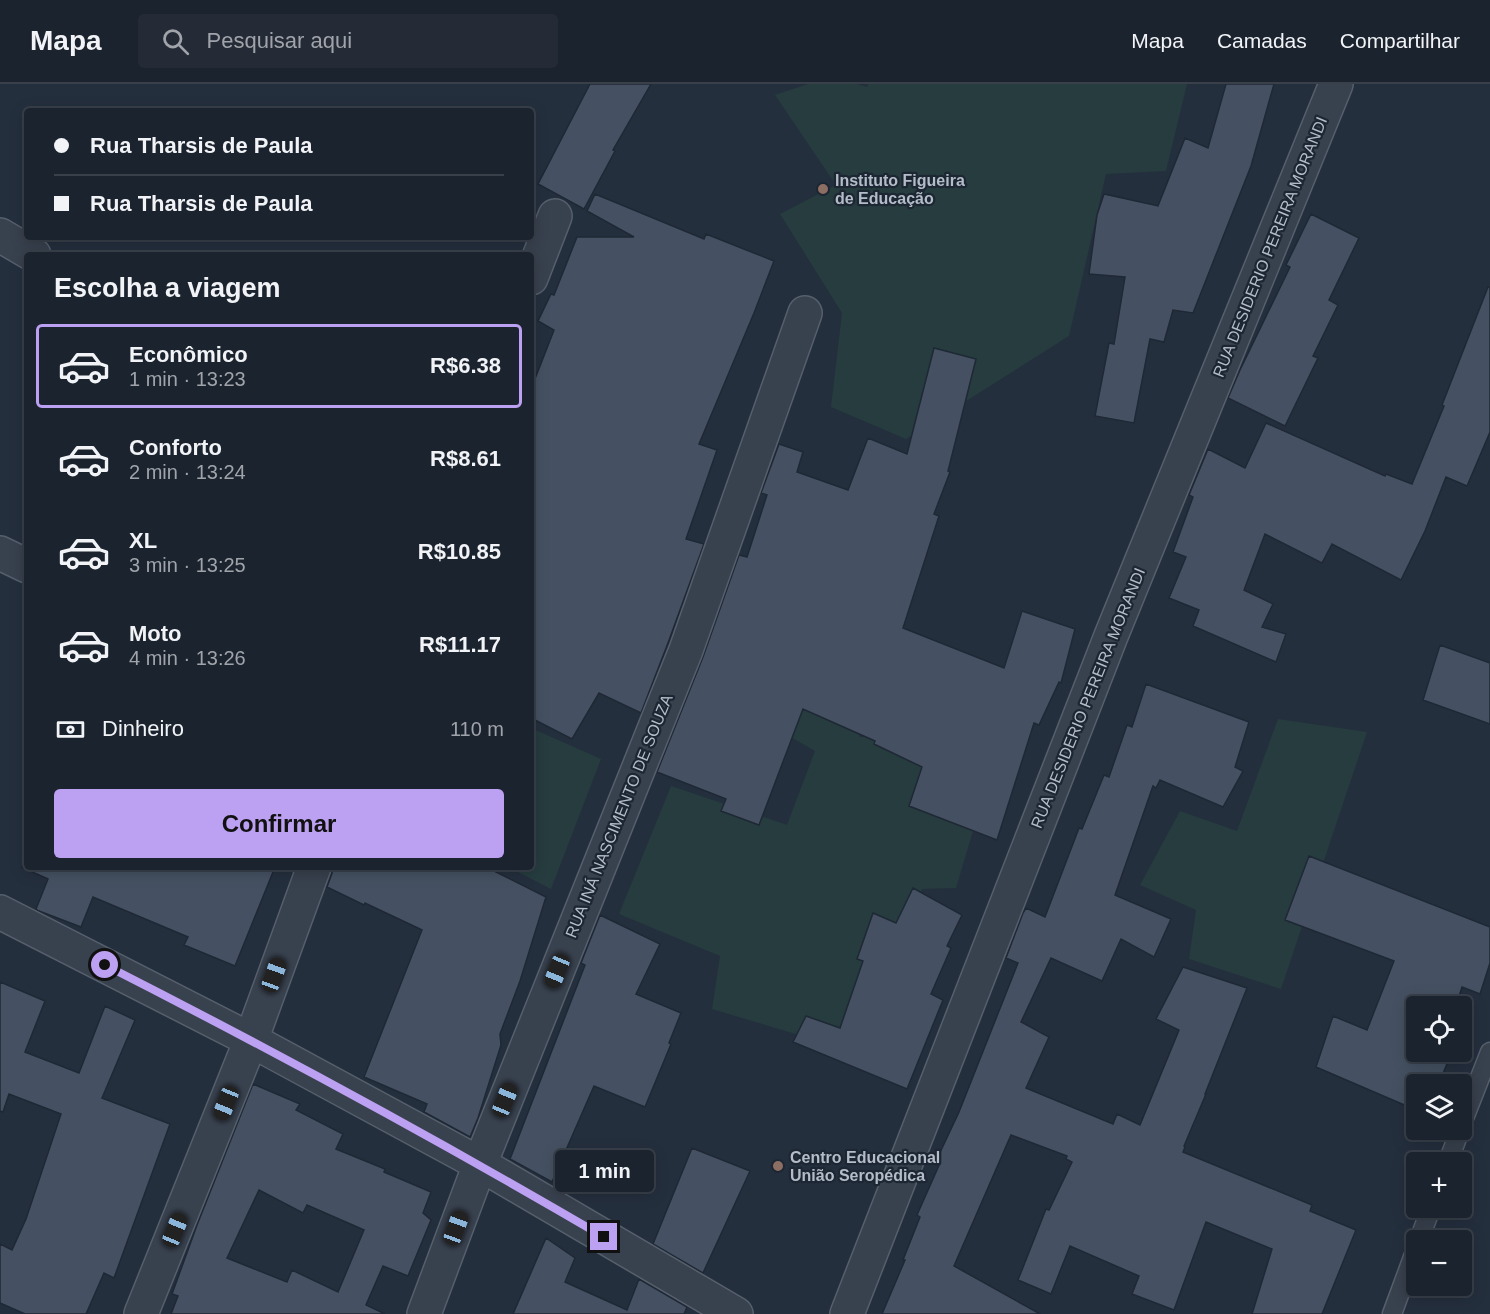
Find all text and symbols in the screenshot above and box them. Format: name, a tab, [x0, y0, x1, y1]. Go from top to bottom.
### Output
search box	[138, 14, 558, 68]
text: Mapa	[30, 25, 102, 56]
icon: search	[159, 25, 192, 58]
text: Pesquisar aqui	[207, 28, 352, 53]
text: Mapa	[1131, 29, 1184, 52]
text: Camadas	[1217, 29, 1307, 52]
text: Compartilhar	[1340, 29, 1460, 52]
street label: RUA DESIDERIO PEREIRA MORANDI	[1210, 114, 1330, 380]
text: Rua Tharsis de Paula	[90, 133, 313, 158]
place label: Instituto Figueira de Educação	[835, 172, 965, 207]
marker: Instituto Figueira de Educação	[816, 182, 830, 196]
text: Rua Tharsis de Paula	[90, 191, 313, 216]
text: Escolha a viagem	[54, 273, 281, 303]
icon: car	[57, 339, 111, 393]
text: Econômico	[129, 342, 248, 367]
text: R$6.38	[430, 353, 501, 378]
text: 1 min · 13:23	[129, 368, 246, 390]
icon: car	[57, 432, 111, 486]
text: Conforto	[129, 435, 222, 460]
text: R$8.61	[430, 446, 501, 471]
text: 2 min · 13:24	[129, 461, 246, 483]
icon: car	[57, 525, 111, 579]
text: XL	[129, 528, 157, 553]
text: R$10.85	[418, 539, 501, 564]
text: 3 min · 13:25	[129, 554, 246, 576]
street label: RUA DESIDERIO PEREIRA MORANDI	[1028, 565, 1148, 831]
icon: car	[57, 618, 111, 672]
text: Moto	[129, 621, 182, 646]
text: R$11.17	[419, 632, 501, 657]
text: 4 min · 13:26	[129, 647, 246, 669]
street label: RUA INÁ NASCIMENTO DE SOUZA	[561, 691, 676, 940]
icon: cash	[54, 713, 87, 746]
text: Dinheiro	[102, 716, 184, 741]
text: 110 m	[450, 718, 504, 740]
button: Confirmar	[54, 789, 504, 858]
route start	[91, 951, 118, 978]
car	[542, 951, 572, 991]
car	[259, 955, 289, 995]
map controls	[1406, 996, 1472, 1296]
button: locate	[1406, 996, 1472, 1062]
button: layers	[1406, 1074, 1472, 1140]
car	[490, 1080, 520, 1120]
car	[211, 1083, 241, 1123]
place label: Centro Educacional União Seropédica	[790, 1149, 940, 1184]
callout: 1 min	[554, 1150, 654, 1192]
button: +	[1406, 1152, 1472, 1218]
marker: Centro Educacional União Seropédica	[771, 1159, 785, 1173]
text: 1 min	[578, 1160, 631, 1182]
car	[441, 1208, 471, 1248]
car	[160, 1210, 190, 1250]
route end	[590, 1223, 617, 1250]
button: −	[1406, 1230, 1472, 1296]

